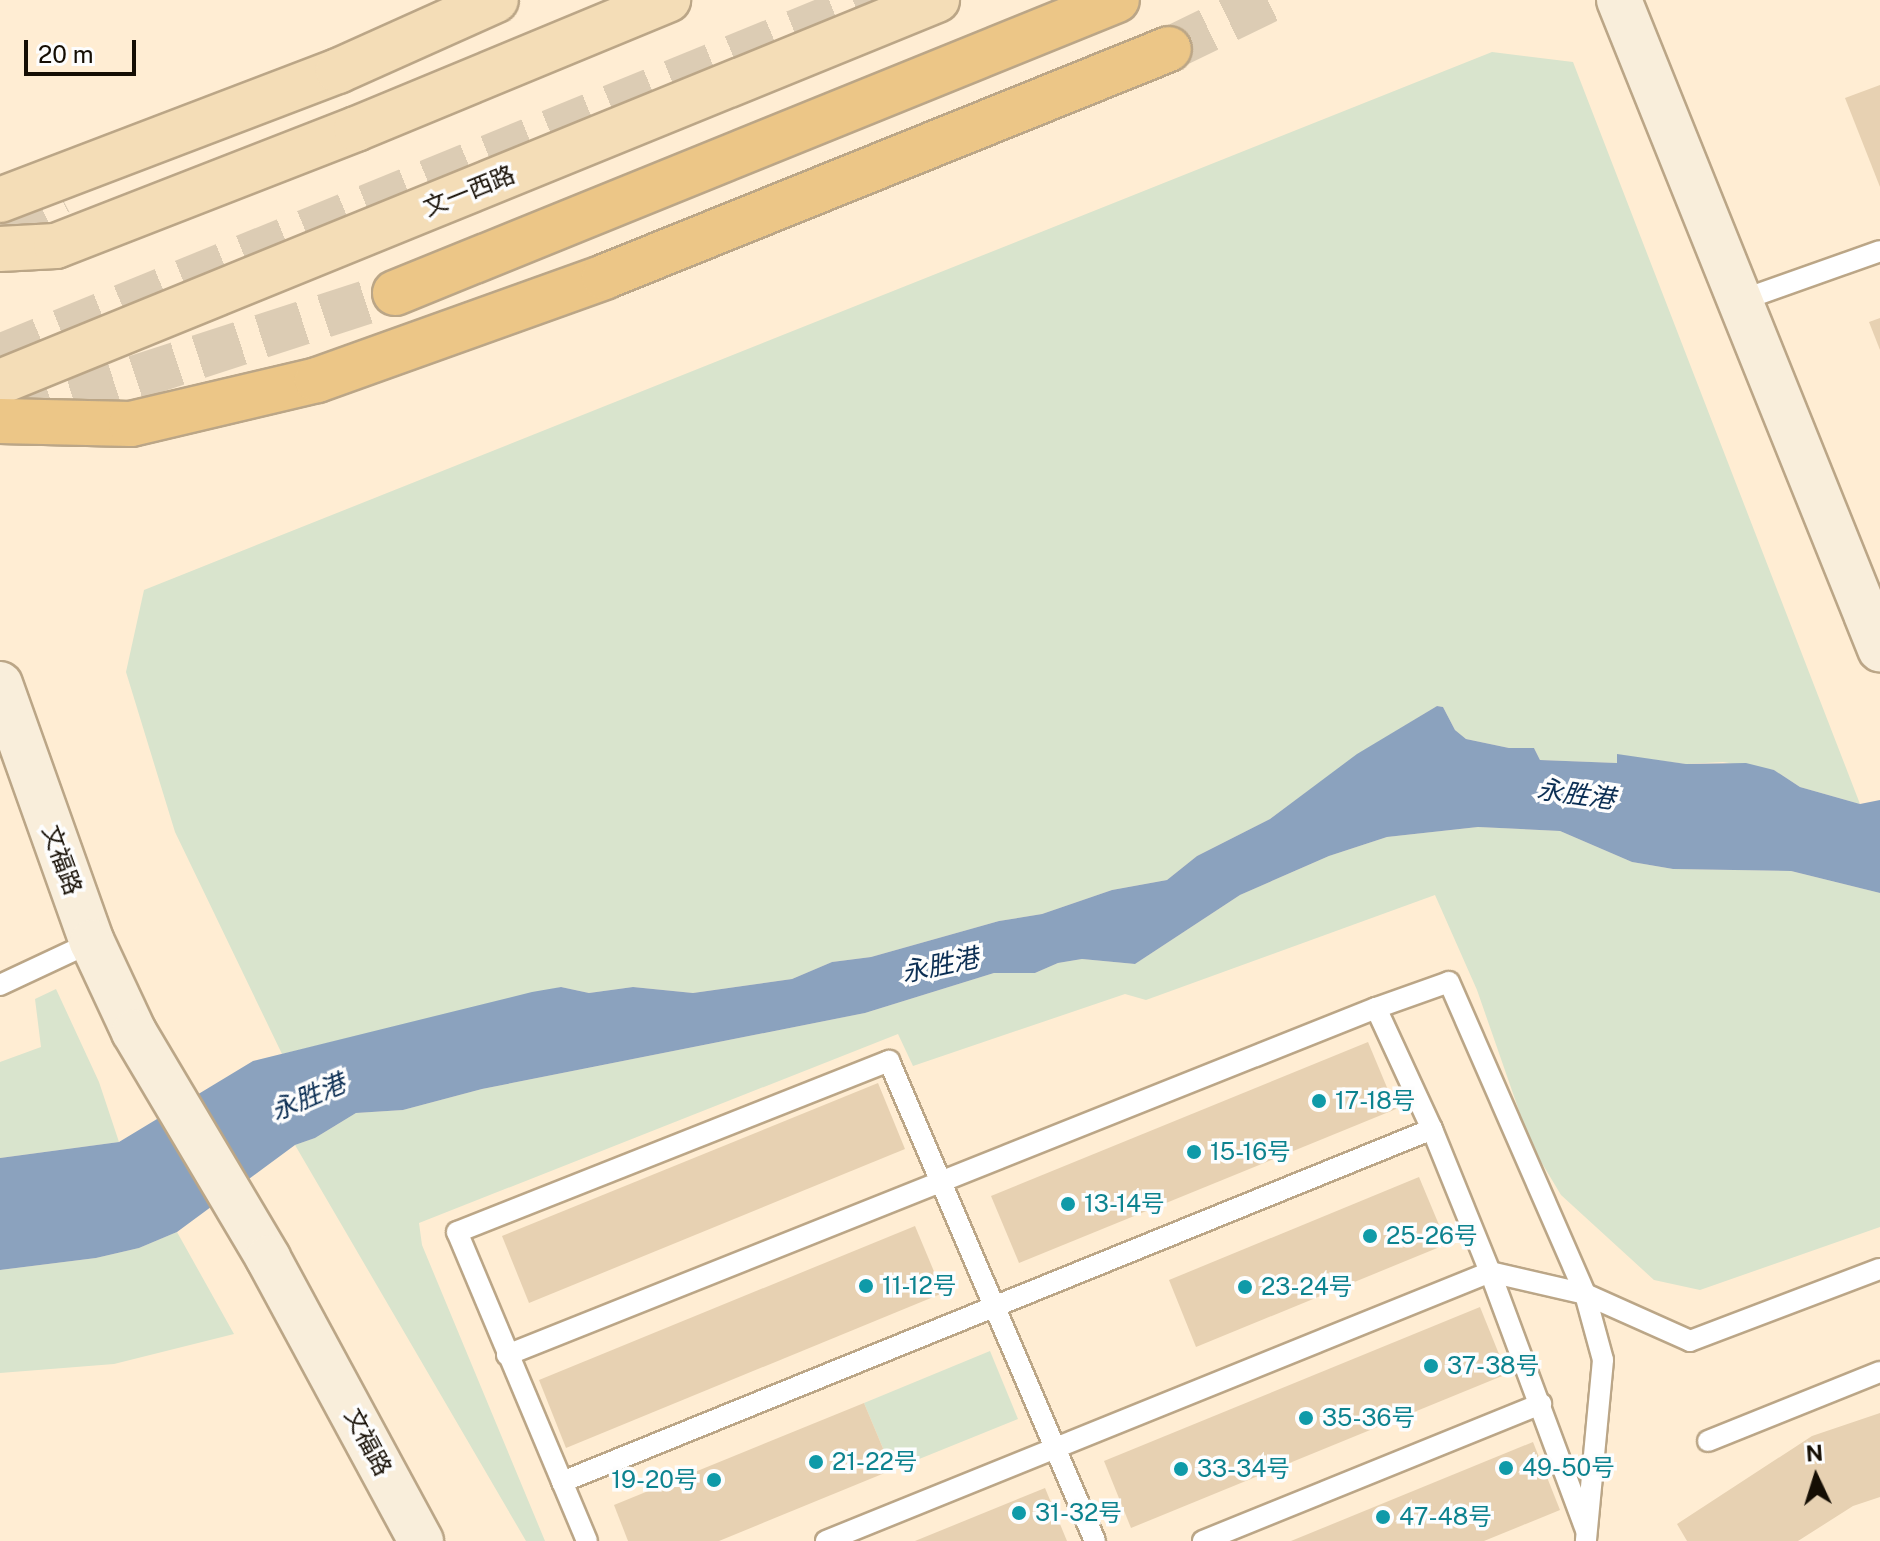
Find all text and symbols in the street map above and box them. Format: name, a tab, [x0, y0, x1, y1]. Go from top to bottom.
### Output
scale bar	[28, 24, 140, 74]
text: 20 m	[38, 40, 94, 68]
street label: 文一西路	[419, 160, 519, 222]
water label: 永胜港	[1535, 773, 1617, 815]
street label: 文福路	[36, 821, 88, 899]
water label: 永胜港	[899, 942, 981, 988]
water label: 永胜港	[266, 1067, 350, 1127]
place label: 17-18号	[1335, 1087, 1416, 1115]
marker: 17-18号	[1310, 1092, 1328, 1110]
place label: 15-16号	[1210, 1138, 1291, 1166]
marker: 15-16号	[1185, 1143, 1203, 1161]
place label: 13-14号	[1084, 1190, 1165, 1218]
marker: 13-14号	[1059, 1195, 1077, 1213]
place label: 25-26号	[1386, 1222, 1478, 1250]
marker: 25-26号	[1361, 1227, 1379, 1245]
place label: 11-12号	[882, 1272, 957, 1300]
place label: 23-24号	[1261, 1273, 1353, 1301]
marker: 11-12号	[857, 1277, 875, 1295]
marker: 23-24号	[1236, 1278, 1254, 1296]
place label: 37-38号	[1447, 1352, 1540, 1380]
marker: 37-38号	[1422, 1357, 1440, 1375]
street label: 文福路	[338, 1403, 398, 1481]
place label: 35-36号	[1322, 1404, 1415, 1432]
marker: 35-36号	[1297, 1409, 1315, 1427]
north arrow	[1776, 1437, 1856, 1517]
text: N	[1805, 1439, 1824, 1467]
place label: 21-22号	[832, 1448, 918, 1476]
marker: 21-22号	[807, 1453, 825, 1471]
place label: 49-50号	[1522, 1454, 1615, 1482]
place label: 33-34号	[1197, 1455, 1290, 1483]
marker: 49-50号	[1497, 1459, 1515, 1477]
marker: 33-34号	[1172, 1460, 1190, 1478]
place label: 19-20号	[611, 1466, 698, 1494]
marker: 19-20号	[705, 1471, 723, 1489]
place label: 31-32号	[1035, 1499, 1122, 1527]
place label: 47-48号	[1399, 1503, 1492, 1531]
marker: 31-32号	[1010, 1504, 1028, 1522]
marker: 47-48号	[1374, 1508, 1392, 1526]

